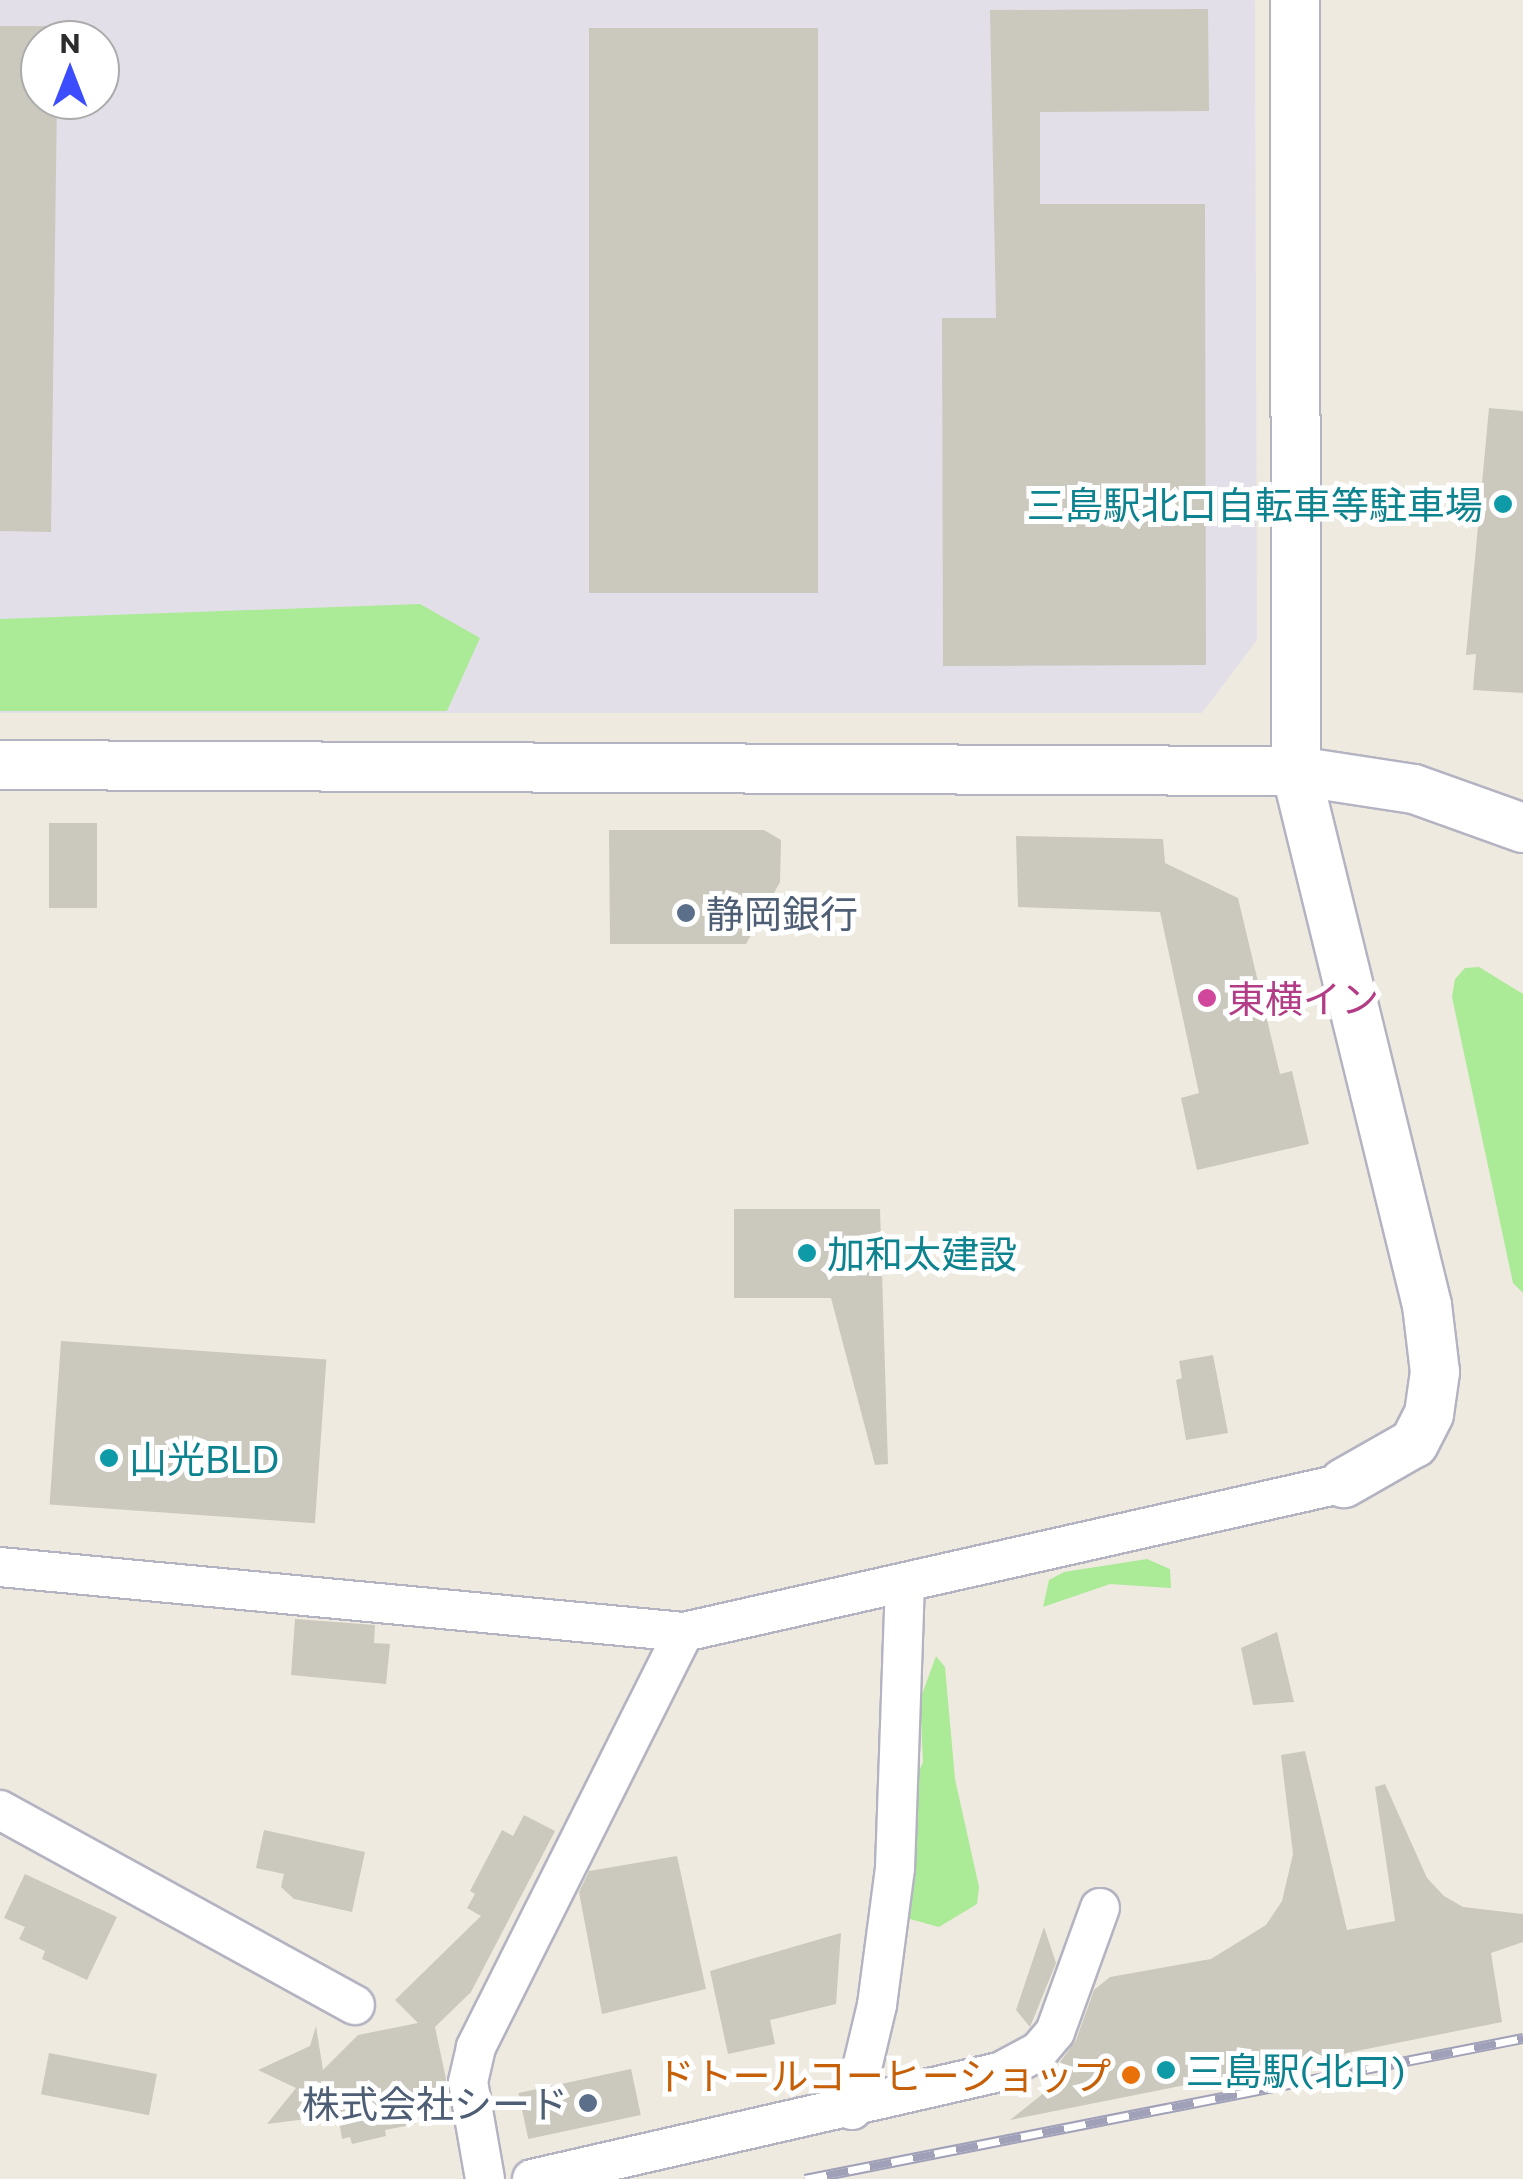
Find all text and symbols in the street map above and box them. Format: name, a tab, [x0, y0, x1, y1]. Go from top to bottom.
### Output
north arrow	[20, 20, 120, 120]
text: N	[60, 25, 81, 59]
place label: 三島駅北口自転車等駐車場	[1027, 481, 1483, 527]
marker: 三島駅北口自転車等駐車場	[1492, 493, 1514, 515]
place label: 静岡銀行	[706, 890, 858, 936]
marker: 静岡銀行	[675, 902, 697, 924]
place label: 東横イン	[1227, 975, 1379, 1021]
marker: 東横イン	[1196, 987, 1218, 1009]
place label: 加和太建設	[827, 1230, 1017, 1276]
marker: 加和太建設	[796, 1242, 818, 1264]
place label: 山光BLD	[129, 1435, 279, 1481]
marker: 山光BLD	[98, 1447, 120, 1469]
place label: 三島駅(北口)	[1186, 2047, 1405, 2093]
place label: ドトールコーヒーショップ	[655, 2052, 1111, 2098]
marker: 三島駅(北口)	[1155, 2059, 1177, 2081]
marker: ドトールコーヒーショップ	[1120, 2064, 1142, 2086]
place label: 株式会社シード	[302, 2080, 568, 2126]
marker: 株式会社シード	[577, 2092, 599, 2114]

